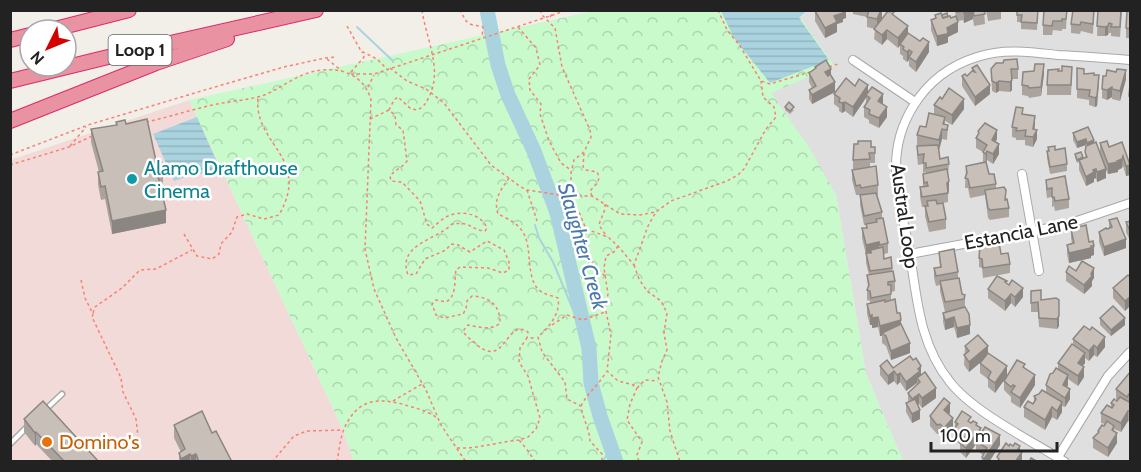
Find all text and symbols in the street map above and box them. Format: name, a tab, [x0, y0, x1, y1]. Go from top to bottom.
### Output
north arrow	[18, 18, 78, 78]
road number: Loop 1	[108, 35, 172, 65]
text: N	[27, 47, 48, 69]
place label: Alamo Drafthouse Cinema	[144, 156, 298, 203]
street label: Austral Loop	[886, 162, 924, 270]
marker: Alamo Drafthouse Cinema	[125, 172, 139, 186]
water label: Slaughter Creek	[553, 180, 613, 313]
street label: Estancia Lane	[962, 209, 1080, 255]
scale bar	[931, 415, 1057, 453]
text: 100 m	[940, 425, 991, 447]
place label: Domino's	[59, 430, 139, 454]
marker: Domino's	[40, 435, 54, 449]

